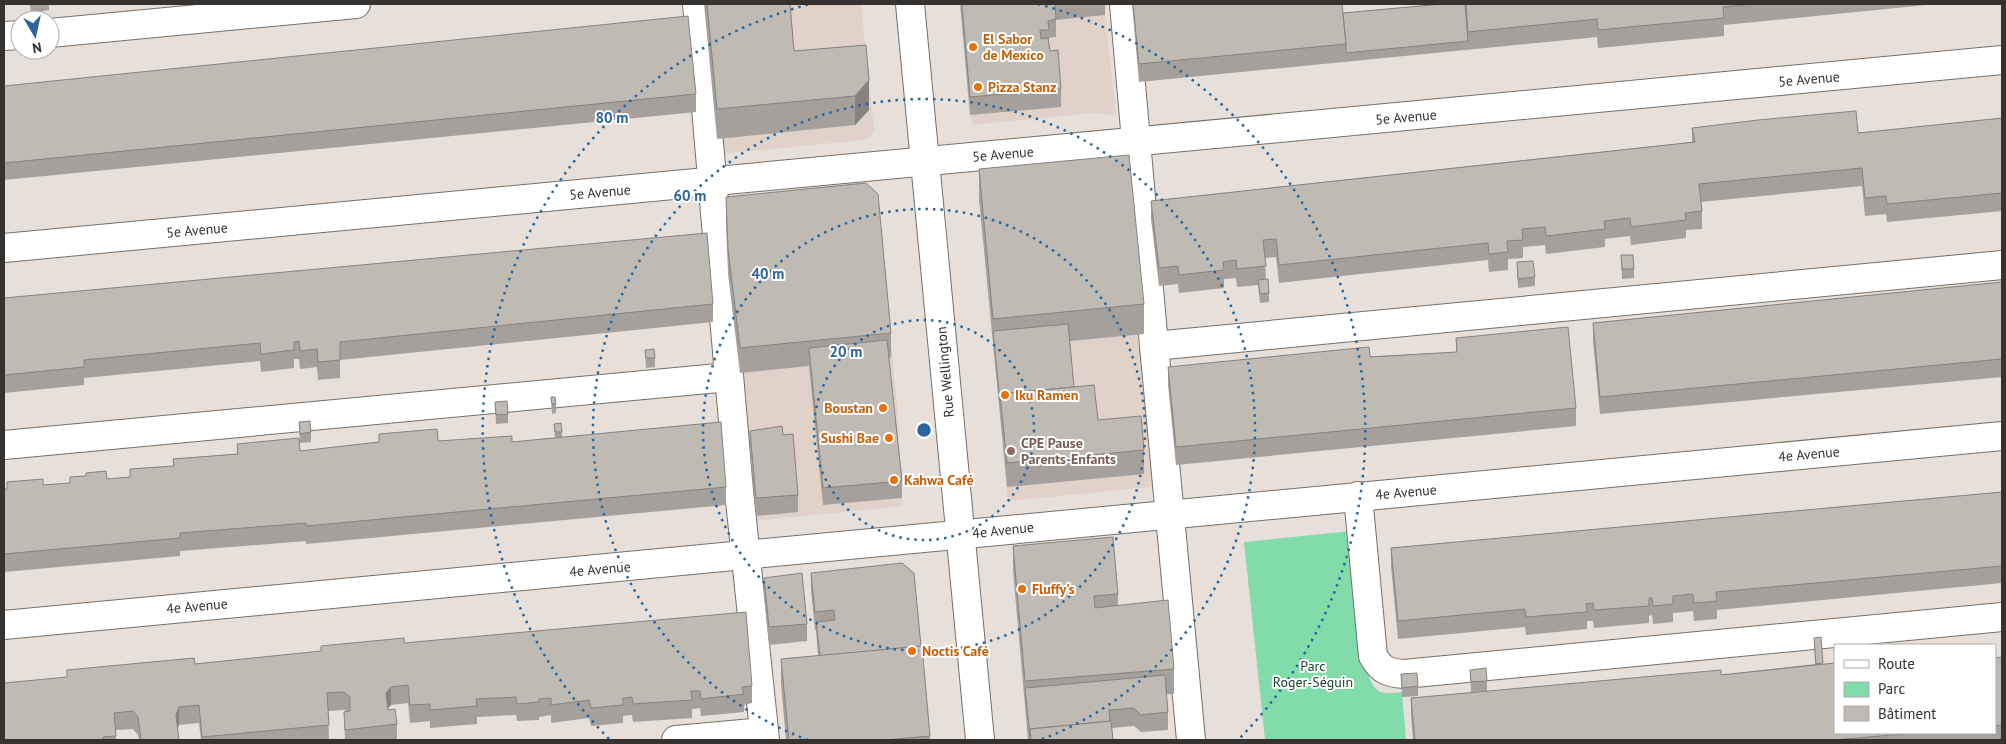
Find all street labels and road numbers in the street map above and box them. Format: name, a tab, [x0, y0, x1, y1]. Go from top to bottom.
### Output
street label: 5e Avenue	[1777, 67, 1841, 91]
street label: 5e Avenue	[1374, 105, 1438, 129]
street label: 5e Avenue	[971, 142, 1035, 166]
street label: 5e Avenue	[568, 180, 632, 204]
street label: 5e Avenue	[165, 218, 229, 242]
street label: Rue Wellington	[932, 326, 958, 418]
street label: 4e Avenue	[1777, 442, 1841, 466]
street label: 4e Avenue	[1374, 480, 1438, 504]
street label: 4e Avenue	[971, 518, 1035, 542]
street label: 4e Avenue	[568, 557, 632, 581]
street label: 4e Avenue	[165, 594, 229, 618]

